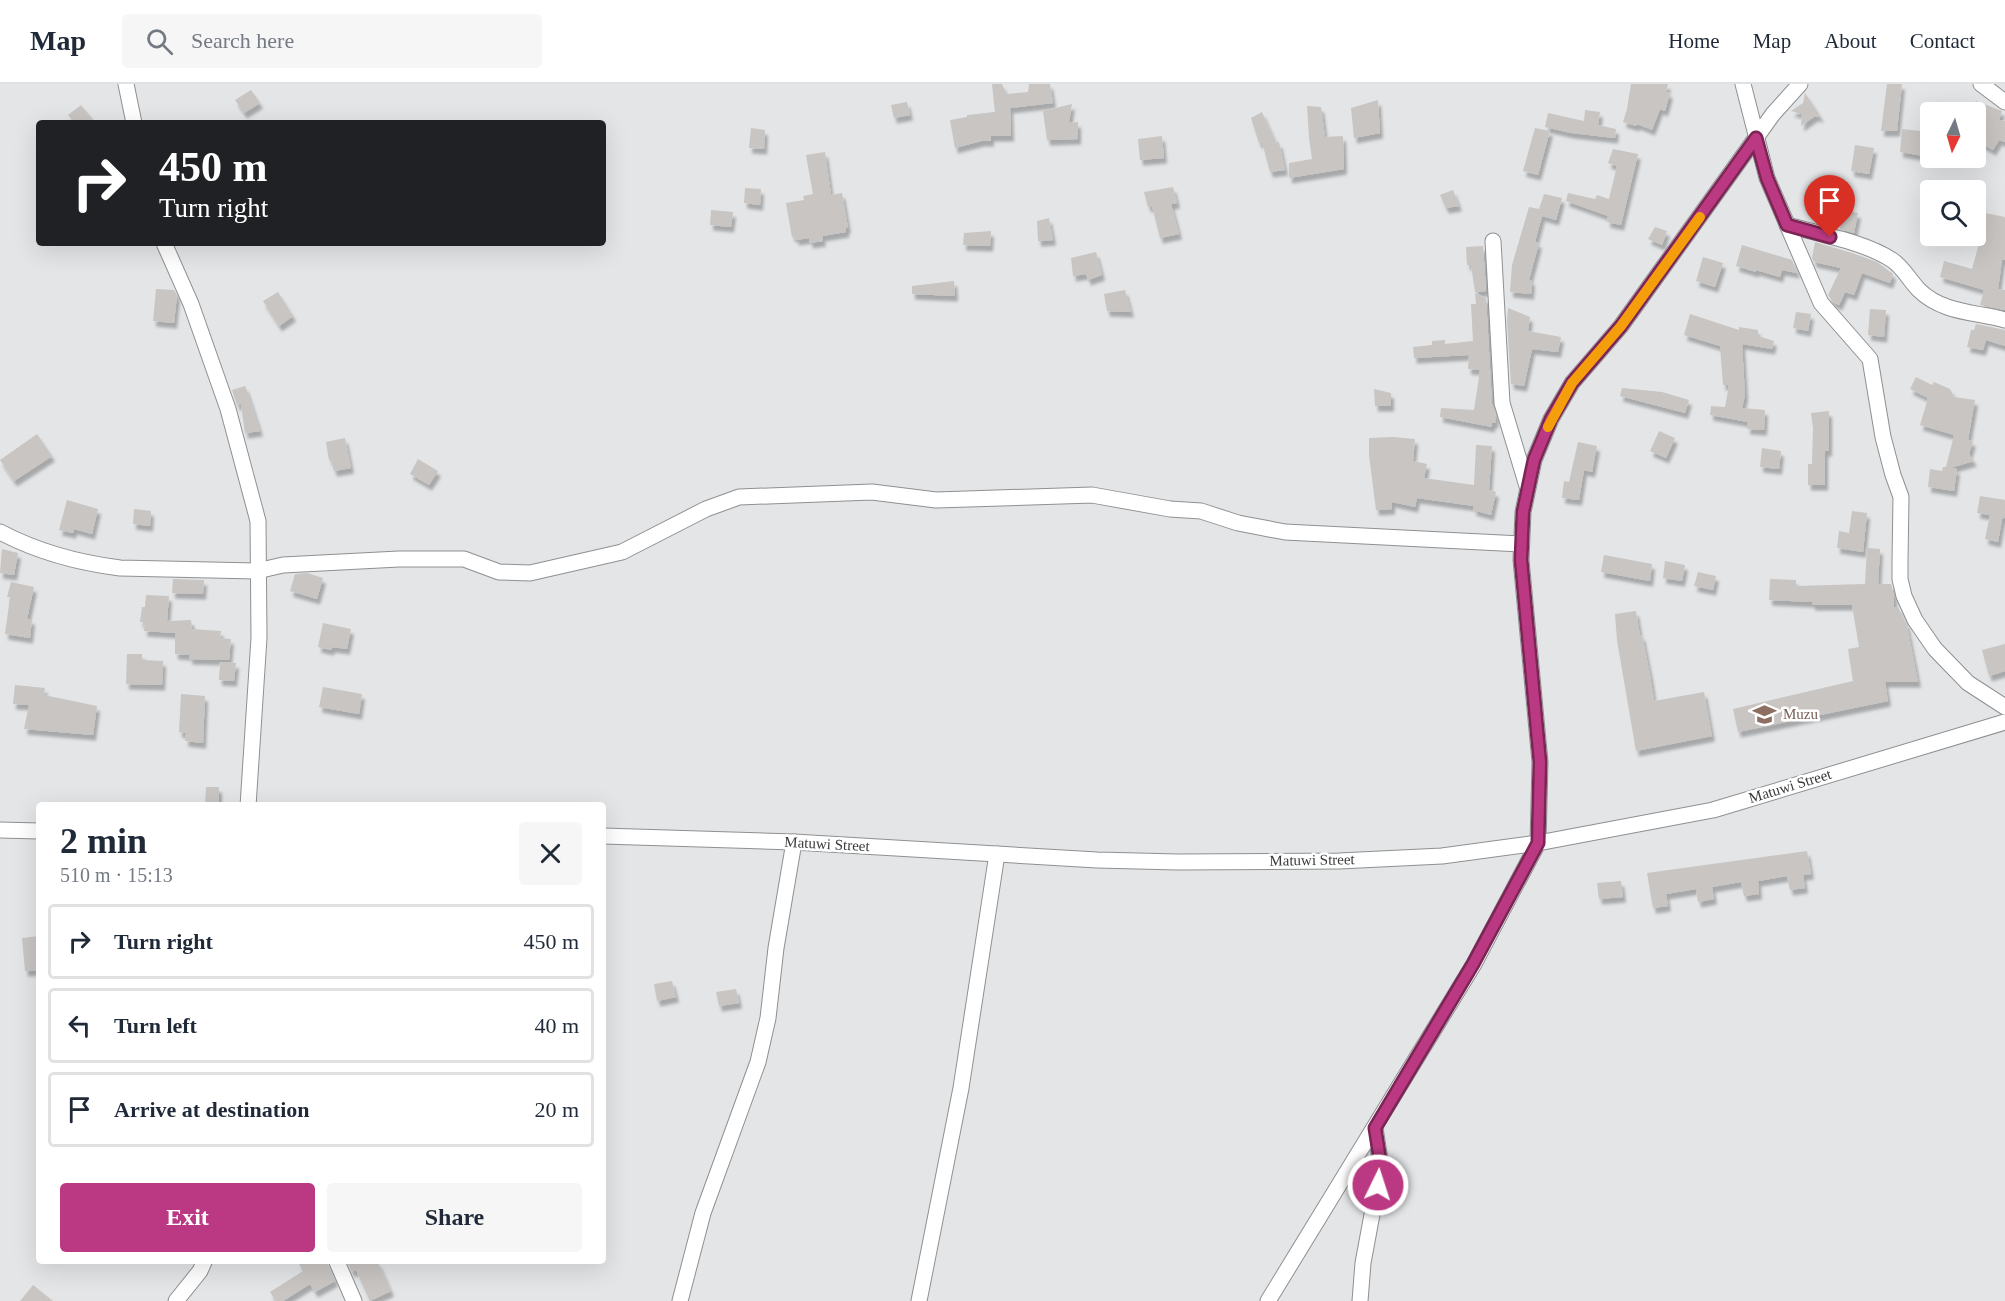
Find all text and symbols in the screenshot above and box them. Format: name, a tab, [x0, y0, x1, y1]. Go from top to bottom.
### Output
search box	[122, 14, 542, 68]
text: Map	[30, 25, 86, 56]
icon: search	[143, 25, 176, 58]
text: Search here	[191, 28, 294, 53]
text: Home	[1668, 29, 1720, 53]
text: Map	[1753, 29, 1791, 53]
text: About	[1824, 29, 1877, 53]
text: Contact	[1910, 29, 1975, 53]
north arrow	[1920, 102, 1986, 168]
map controls	[1920, 102, 1986, 246]
icon: right	[60, 144, 138, 222]
text: 450 m	[159, 144, 268, 190]
pin	[1804, 175, 1855, 237]
button: search	[1920, 180, 1986, 246]
icon: arrive	[1813, 184, 1846, 217]
text: Turn right	[159, 193, 268, 223]
school or university icon: Muzu	[1752, 701, 1778, 727]
place label: Muzu	[1783, 706, 1818, 722]
street label: Matuwi Street	[1747, 766, 1834, 806]
text: 2 min	[60, 821, 147, 861]
button: close	[519, 822, 582, 885]
street label: Matuwi Street	[784, 834, 871, 854]
street label: Matuwi Street	[1269, 851, 1356, 869]
text: 510 m · 15:13	[60, 864, 173, 886]
icon: right	[63, 925, 96, 958]
text: Turn right	[114, 929, 213, 954]
text: 450 m	[523, 929, 579, 954]
icon: left	[63, 1009, 96, 1042]
text: Turn left	[114, 1013, 197, 1038]
text: 40 m	[534, 1013, 579, 1038]
icon: arrive	[63, 1093, 96, 1126]
text: Arrive at destination	[114, 1097, 310, 1122]
text: 20 m	[534, 1097, 579, 1122]
position arrow	[1346, 1153, 1410, 1217]
button: Exit	[60, 1183, 315, 1252]
button: Share	[327, 1183, 582, 1252]

